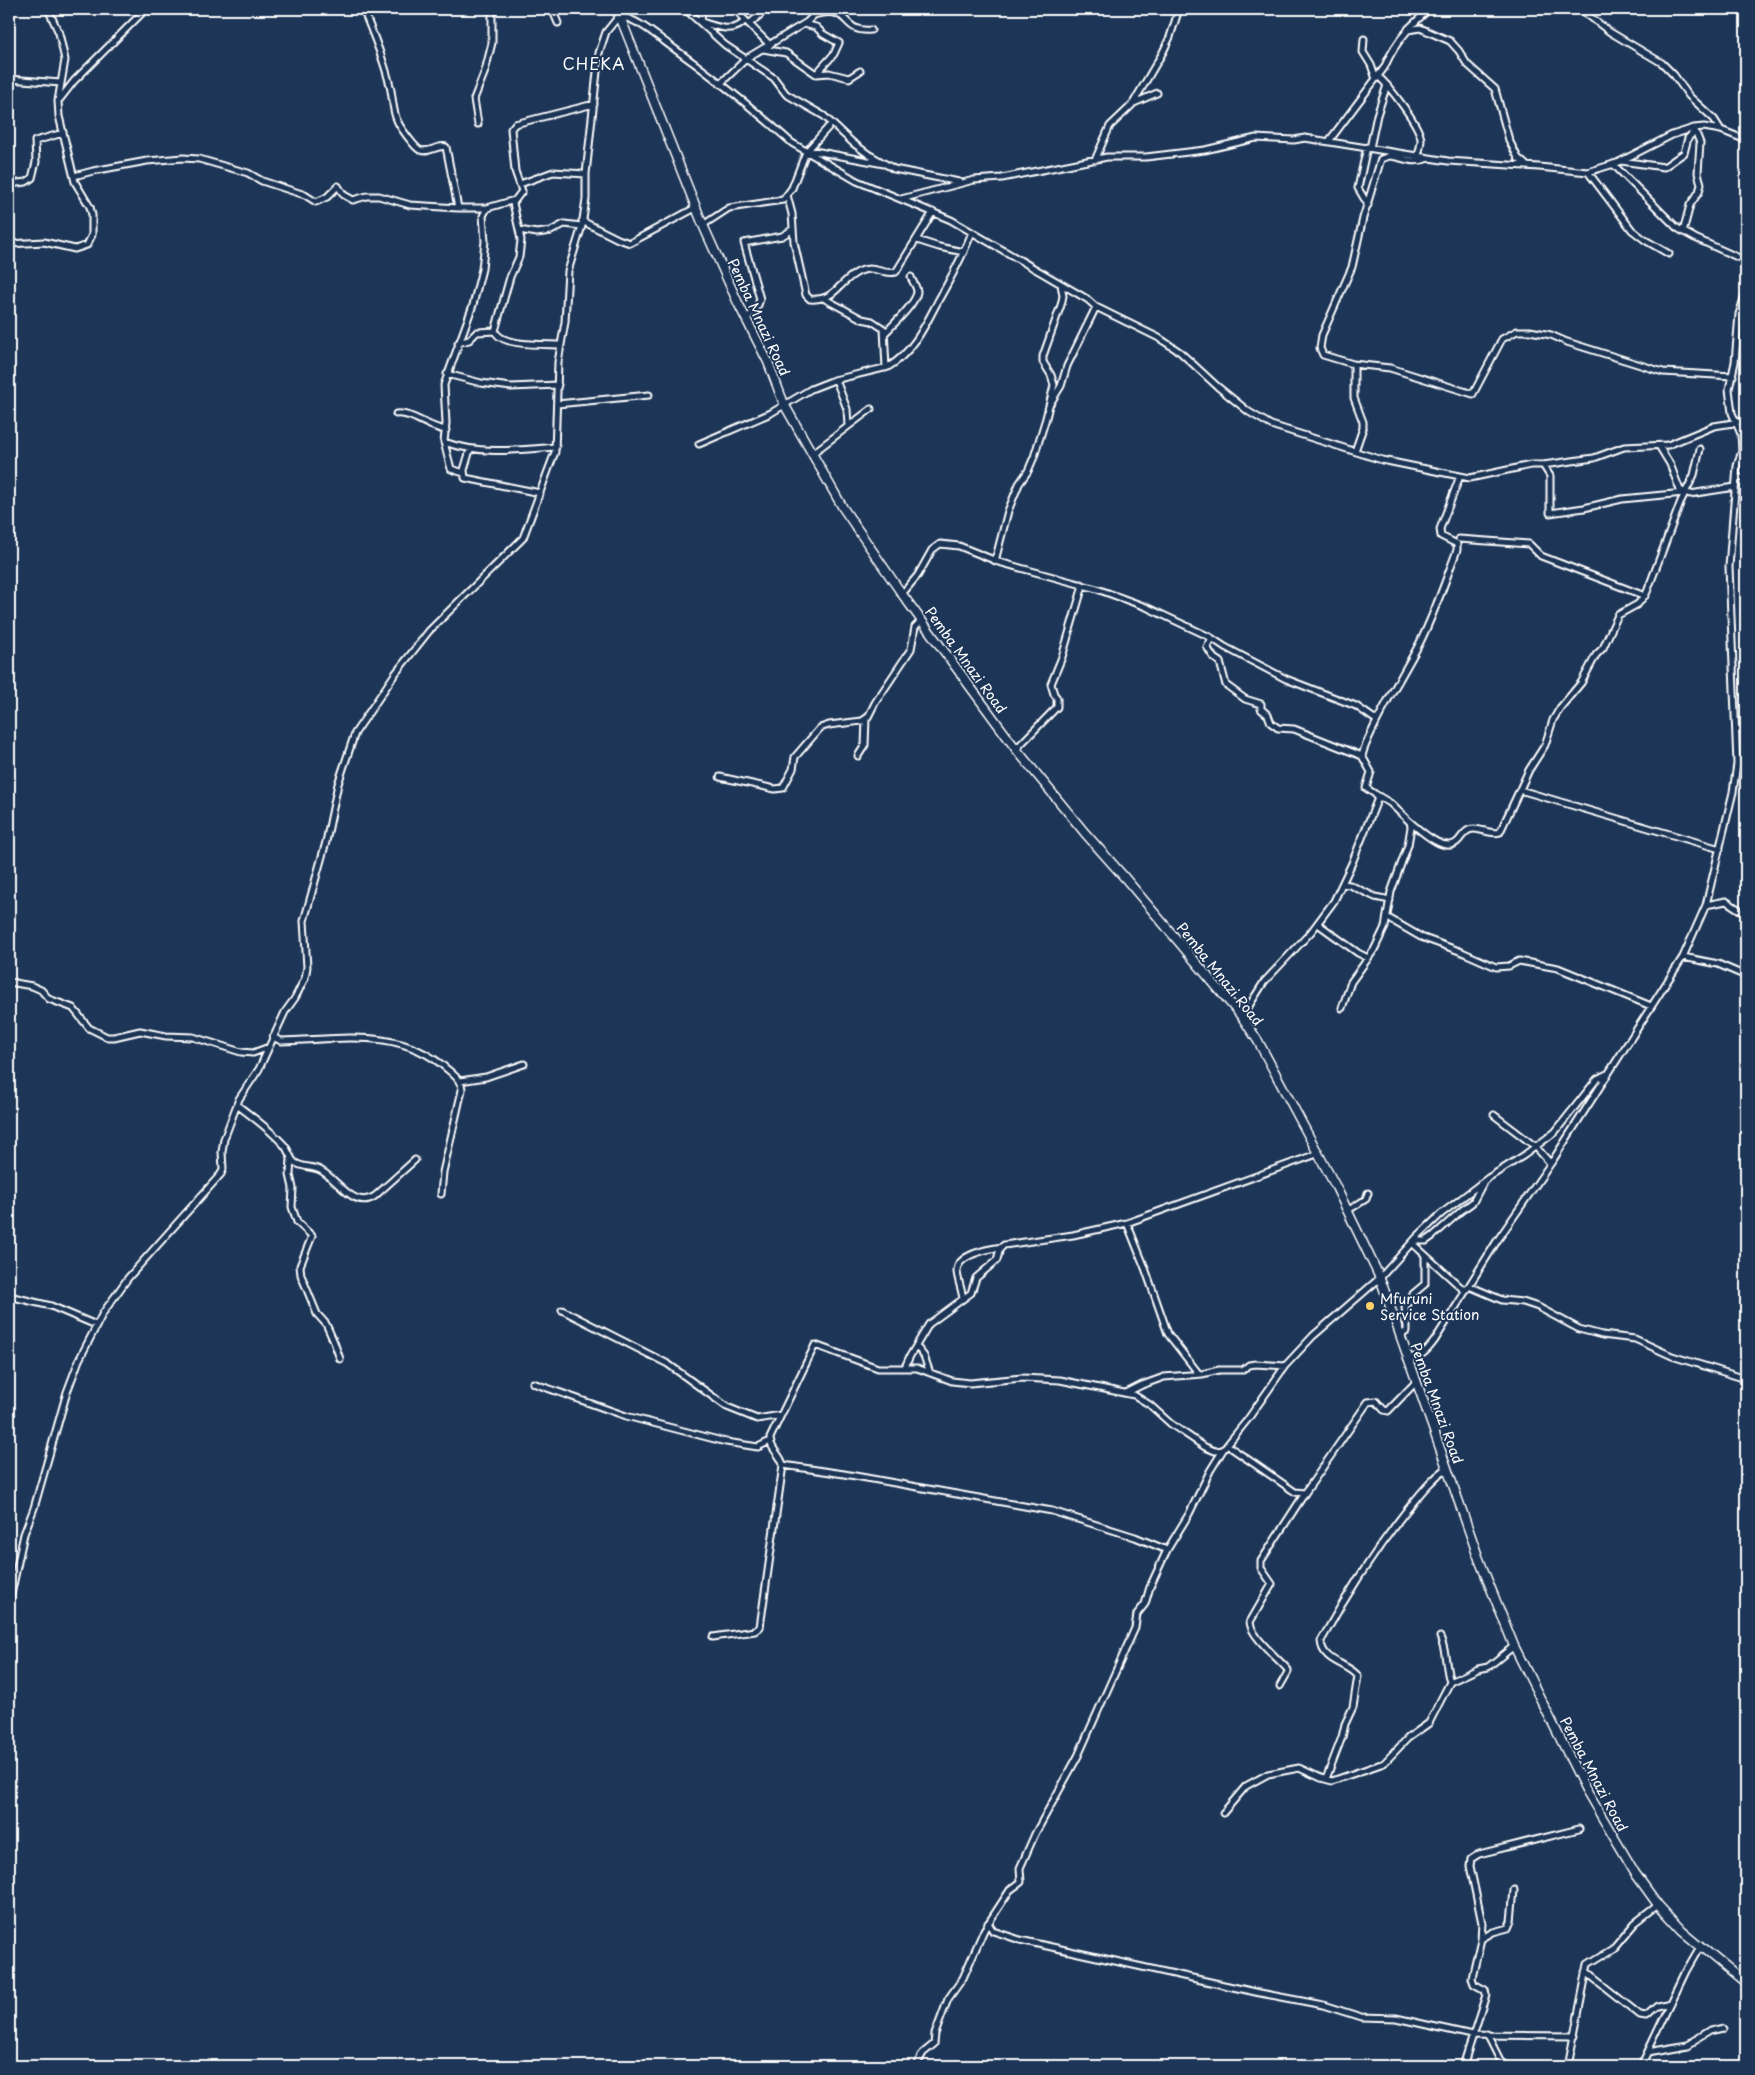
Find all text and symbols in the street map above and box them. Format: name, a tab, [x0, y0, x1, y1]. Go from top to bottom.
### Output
district label: CHEKA	[563, 51, 625, 75]
street label: Pemba Mnazi Road	[722, 255, 796, 379]
street label: Pemba Mnazi Road	[920, 602, 1012, 718]
street label: Pemba Mnazi Road	[1172, 918, 1268, 1030]
place label: Mfuruni Service Station	[1380, 1288, 1479, 1325]
marker: Mfuruni Service Station	[1364, 1300, 1376, 1312]
street label: Pemba Mnazi Road	[1405, 1339, 1469, 1467]
street label: Pemba Mnazi Road	[1555, 1713, 1633, 1835]

